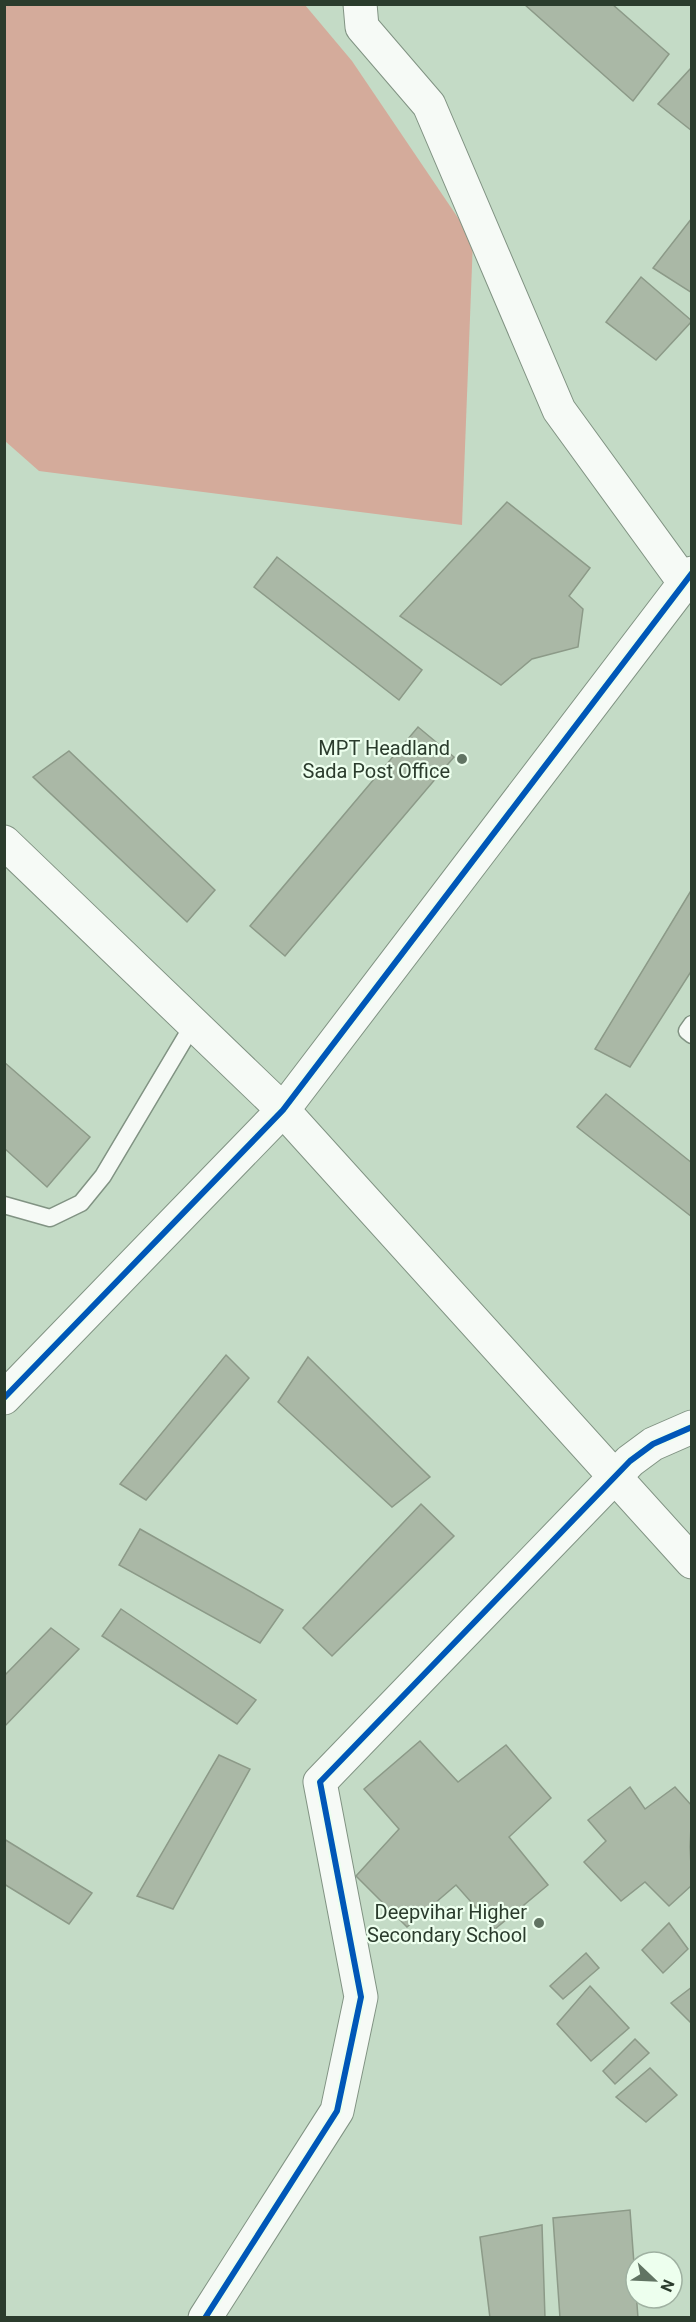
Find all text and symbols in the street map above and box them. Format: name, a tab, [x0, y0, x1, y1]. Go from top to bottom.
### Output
place label: MPT Headland Sada Post Office	[303, 736, 450, 783]
marker: MPT Headland Sada Post Office	[455, 752, 469, 766]
place label: Deepvihar Higher Secondary School	[367, 1900, 527, 1947]
marker: Deepvihar Higher Secondary School	[532, 1916, 546, 1930]
north arrow	[624, 2250, 684, 2310]
text: N	[656, 2277, 678, 2295]

